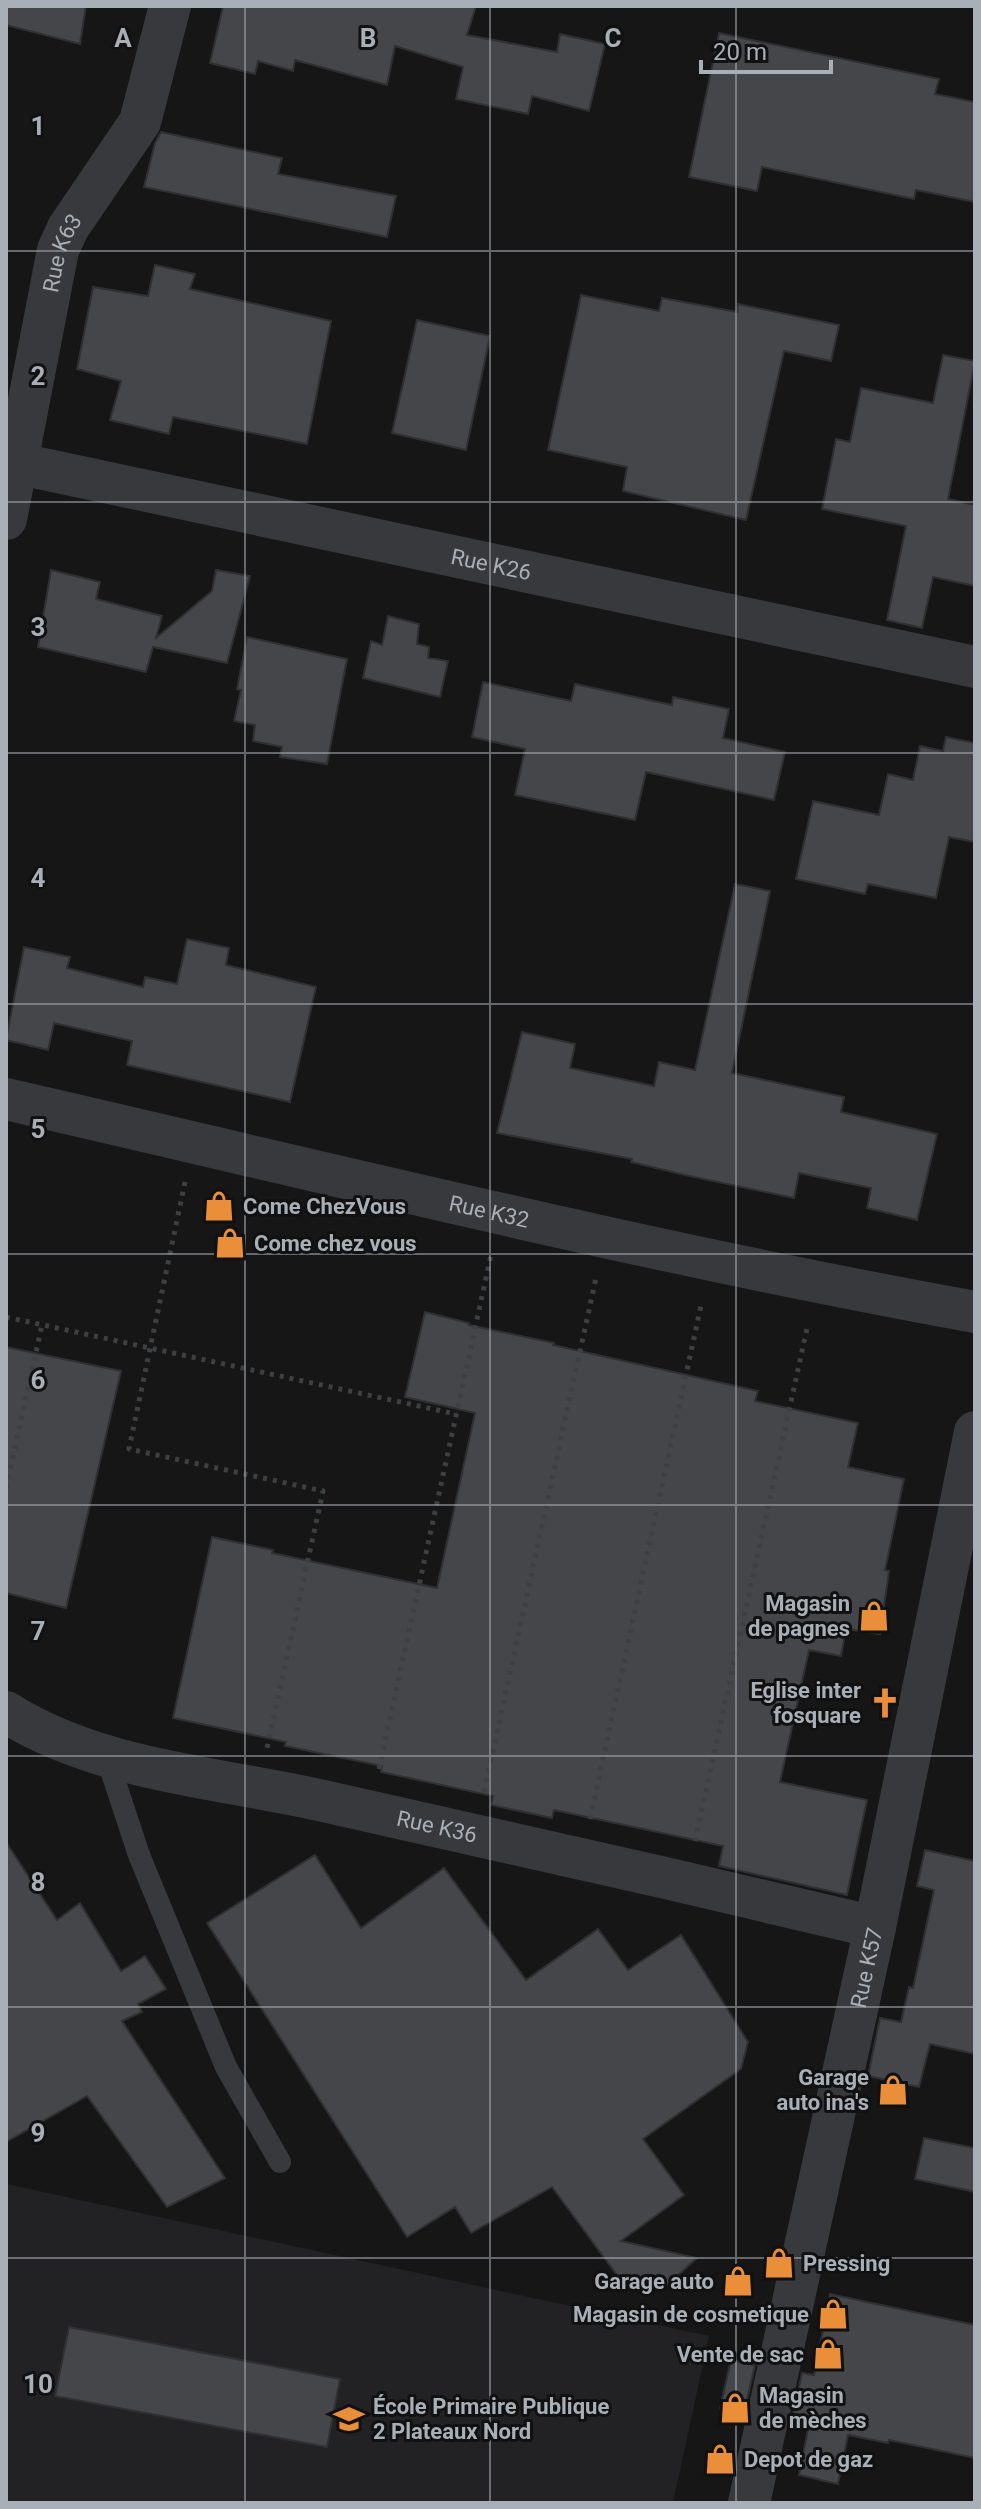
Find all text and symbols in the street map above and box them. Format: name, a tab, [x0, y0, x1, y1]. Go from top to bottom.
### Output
text: A	[114, 23, 132, 53]
text: B	[360, 23, 376, 53]
text: C	[604, 23, 622, 53]
scale bar	[701, 24, 831, 74]
text: 20 m	[713, 38, 767, 66]
text: 1	[31, 111, 45, 141]
street label: Rue K63	[38, 209, 87, 294]
text: 2	[31, 361, 45, 391]
street label: Rue K26	[449, 544, 533, 585]
text: 3	[31, 612, 45, 642]
text: 4	[31, 863, 46, 893]
text: 5	[31, 1114, 45, 1144]
shop icon: Come ChezVous	[202, 1189, 236, 1223]
street label: Rue K32	[447, 1190, 531, 1233]
place label: Come ChezVous	[243, 1194, 406, 1219]
shop icon: Come chez vous	[213, 1226, 247, 1260]
place label: Come chez vous	[254, 1231, 417, 1256]
text: 6	[31, 1365, 46, 1395]
place label: Magasin de pagnes	[748, 1591, 850, 1641]
shop icon: Magasin de pagnes	[857, 1599, 891, 1633]
text: 7	[31, 1616, 45, 1646]
place label: Eglise inter fosquare	[750, 1678, 861, 1728]
church icon: Eglise inter fosquare	[868, 1686, 902, 1720]
street label: Rue K36	[395, 1806, 479, 1848]
text: 8	[31, 1867, 45, 1897]
street label: Rue K57	[846, 1925, 888, 2010]
place label: Garage auto ina's	[776, 2065, 869, 2115]
shop icon: Garage auto ina's	[876, 2073, 910, 2107]
text: 9	[31, 2118, 45, 2148]
shop icon: Pressing	[762, 2246, 796, 2280]
place label: Pressing	[803, 2251, 890, 2276]
shop icon: Garage auto	[721, 2264, 755, 2298]
place label: Garage auto	[594, 2269, 714, 2294]
shop icon: Magasin de cosmetique	[816, 2297, 850, 2331]
place label: Magasin de cosmetique	[573, 2302, 809, 2327]
shop icon: Vente de sac	[811, 2337, 845, 2371]
place label: Vente de sac	[677, 2342, 804, 2367]
text: 10	[23, 2369, 53, 2399]
place label: Magasin de mèches	[759, 2383, 867, 2433]
shop icon: Magasin de mèches	[718, 2391, 752, 2425]
place label: École Primaire Publique 2 Plateaux Nord	[373, 2394, 609, 2444]
school or university icon: École Primaire Publique 2 Plateaux Nord	[332, 2402, 366, 2436]
shop icon: Depot de gaz	[703, 2442, 737, 2476]
place label: Depot de gaz	[744, 2447, 873, 2472]

